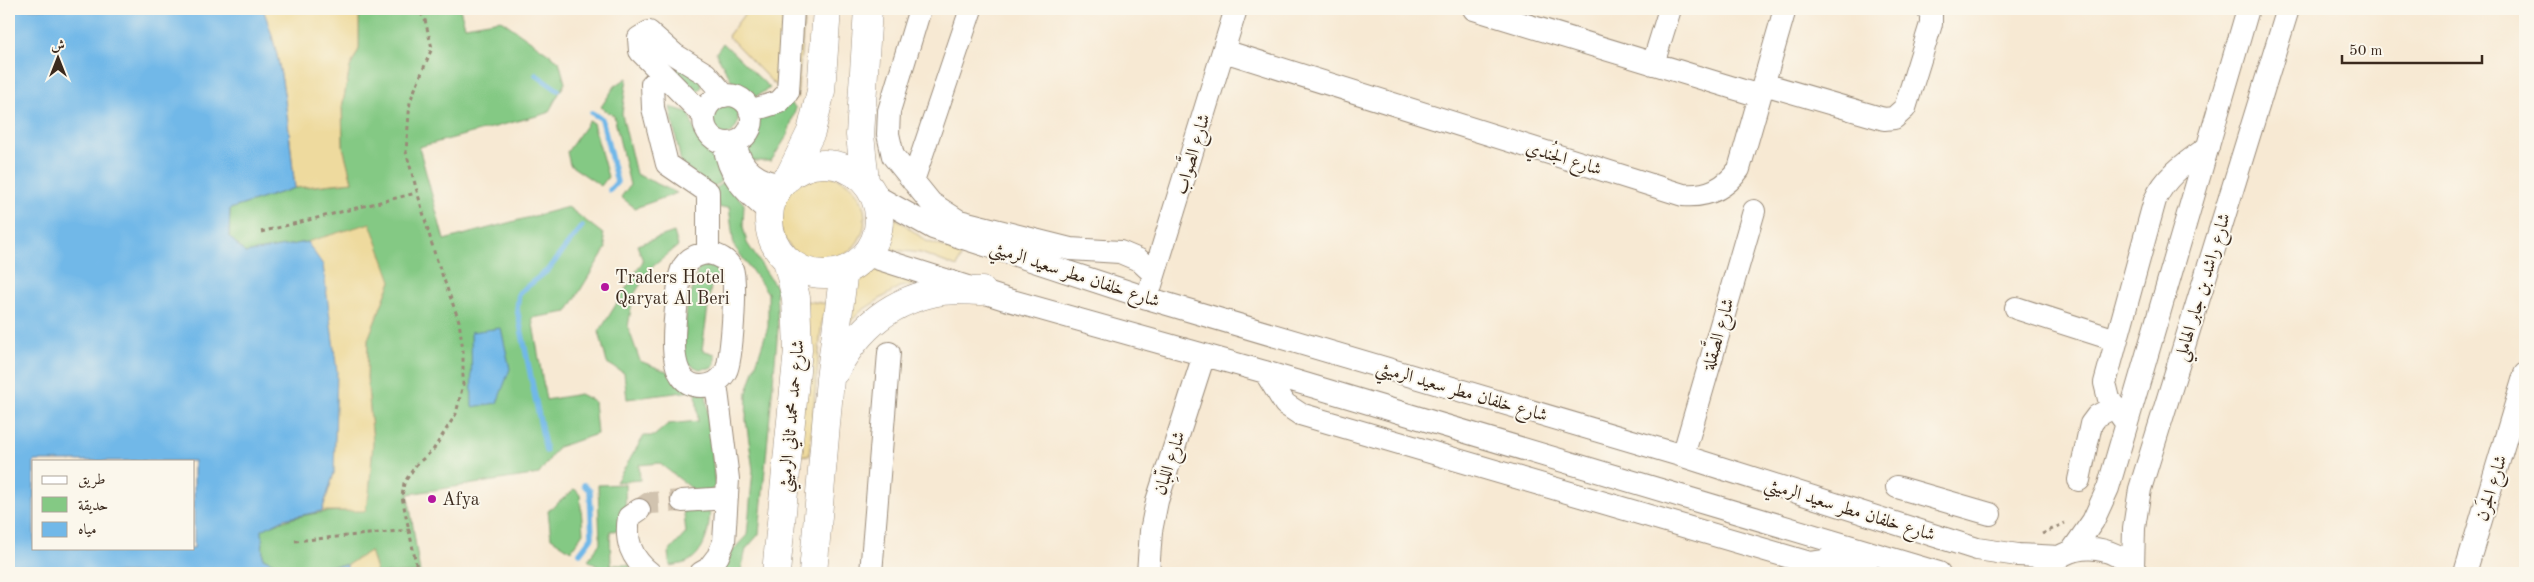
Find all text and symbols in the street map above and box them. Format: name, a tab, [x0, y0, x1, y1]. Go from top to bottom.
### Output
north arrow	[32, 32, 82, 82]
scale bar	[2342, 32, 2482, 64]
text: ش	[51, 39, 65, 53]
text: 50 m	[2349, 44, 2383, 59]
street label: شارع الصَّواب	[1166, 110, 1218, 198]
street label: شارع الجُندي	[1522, 132, 1606, 184]
street label: شارع راشد بن جابر الهاملي	[2172, 211, 2241, 365]
street label: شارع خلفان مطر سعيد الرميثي	[985, 239, 1162, 318]
place label: Traders Hotel Qaryat Al Beri	[615, 269, 730, 308]
marker: Traders Hotel Qaryat Al Beri	[599, 281, 611, 293]
street label: شارع الصَّقلة	[1693, 294, 1743, 375]
street label: شارع حمد محمد ثاني الرميثي	[776, 339, 815, 494]
street label: شارع خلفان مطر سعيد الرميثي	[1372, 359, 1549, 432]
street label: شارع اللِّبان	[1147, 428, 1193, 499]
street label: شارع الجَرن	[2469, 452, 2515, 525]
legend	[32, 460, 195, 550]
text: طريق	[78, 473, 105, 489]
street label: شارع خلفان مطر سعيد الرميثي	[1760, 475, 1937, 551]
place label: Afya	[442, 491, 480, 509]
marker: Afya	[426, 493, 438, 505]
text: حديقة	[78, 499, 108, 514]
text: مياه	[78, 523, 96, 538]

